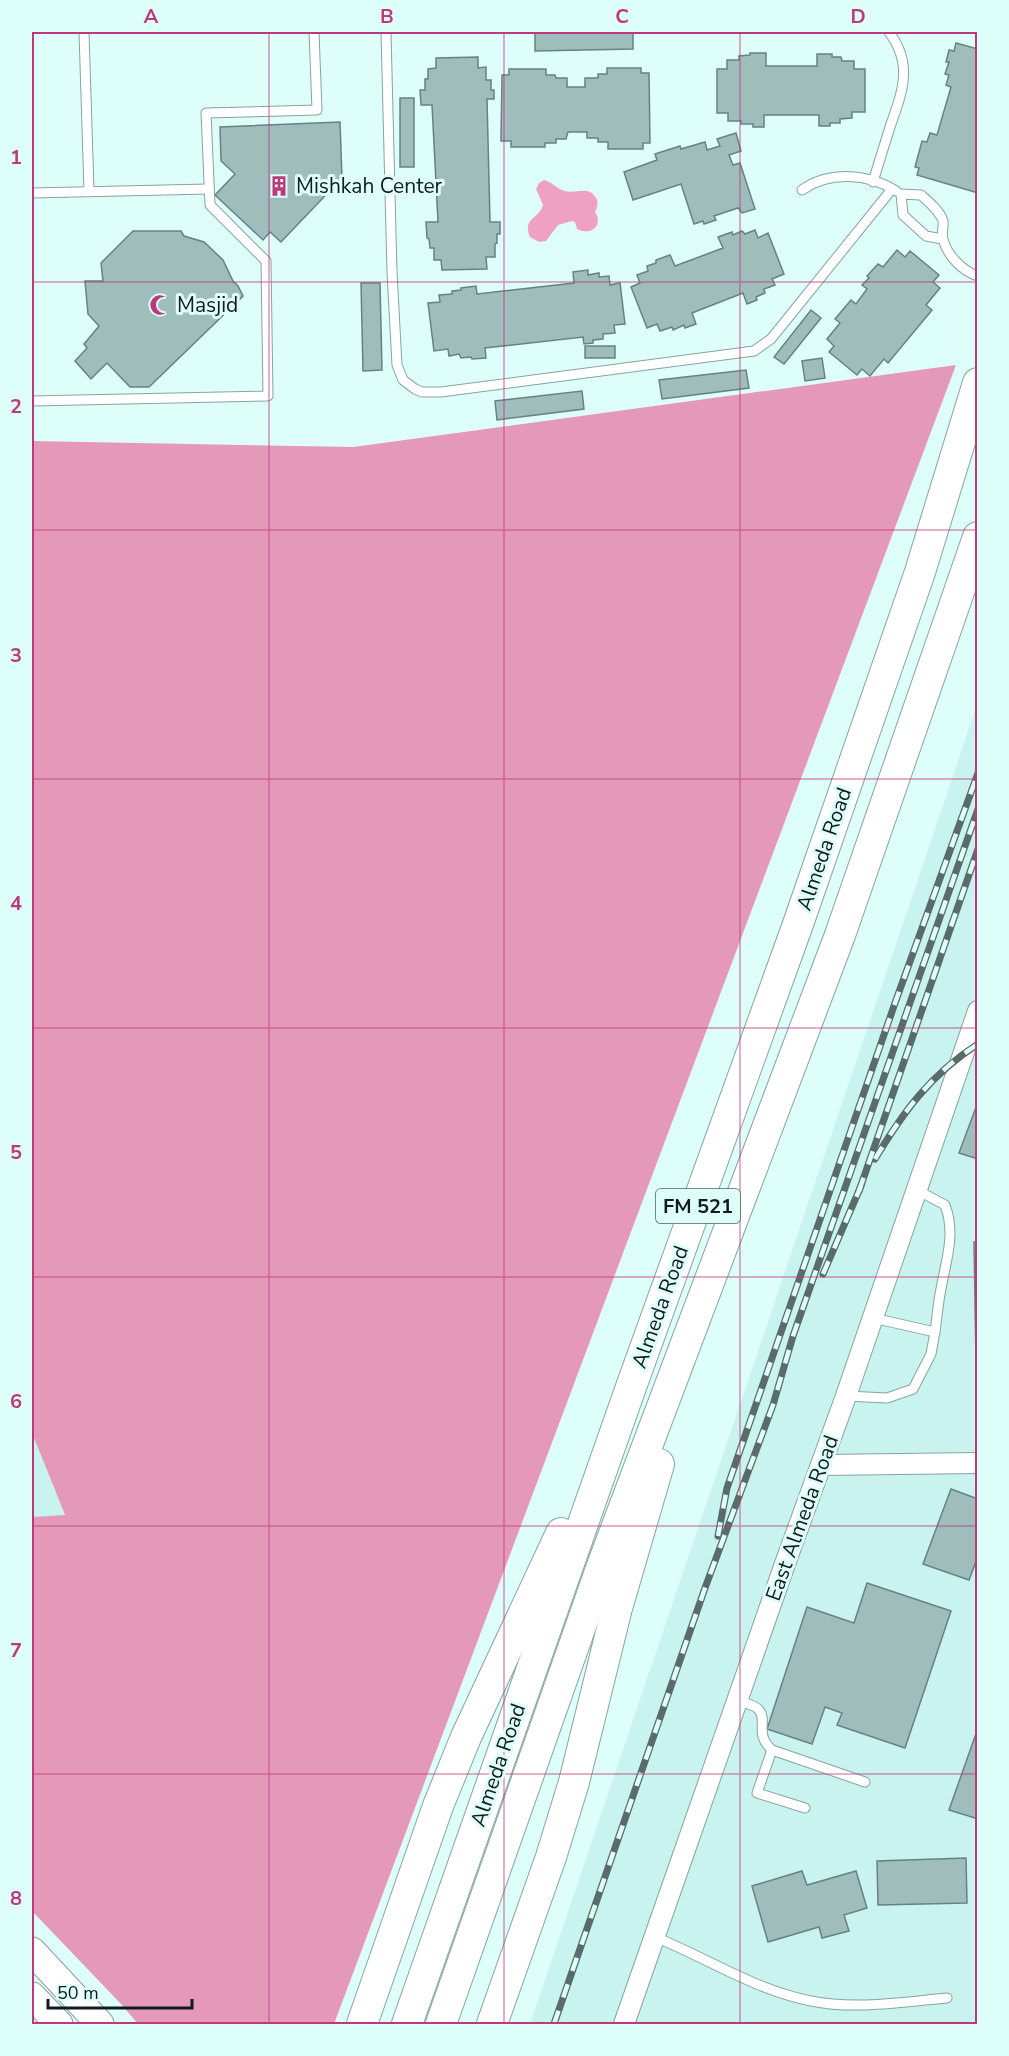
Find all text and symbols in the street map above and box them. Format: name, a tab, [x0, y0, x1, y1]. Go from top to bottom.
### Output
text: A	[144, 3, 159, 30]
text: B	[380, 3, 394, 30]
text: C	[615, 3, 629, 30]
text: D	[850, 3, 866, 30]
text: 1	[10, 144, 22, 171]
place label: Mishkah Center	[296, 172, 443, 200]
building icon: Mishkah Center	[267, 174, 291, 198]
place label: Masjid	[177, 291, 238, 319]
mosque icon: Masjid	[148, 293, 172, 317]
text: 2	[10, 393, 22, 420]
text: 3	[10, 642, 22, 669]
street label: Almeda Road	[790, 784, 858, 914]
text: 4	[10, 890, 22, 917]
text: 5	[10, 1139, 22, 1166]
road number: FM 521	[656, 1189, 740, 1223]
street label: Almeda Road	[625, 1242, 695, 1372]
text: 6	[10, 1388, 22, 1415]
street label: East Almeda Road	[759, 1431, 845, 1605]
text: 7	[10, 1637, 22, 1664]
street label: Almeda Road	[464, 1700, 532, 1830]
text: 8	[10, 1885, 22, 1912]
scale bar	[48, 1972, 192, 2010]
text: 50 m	[57, 1981, 99, 2005]

